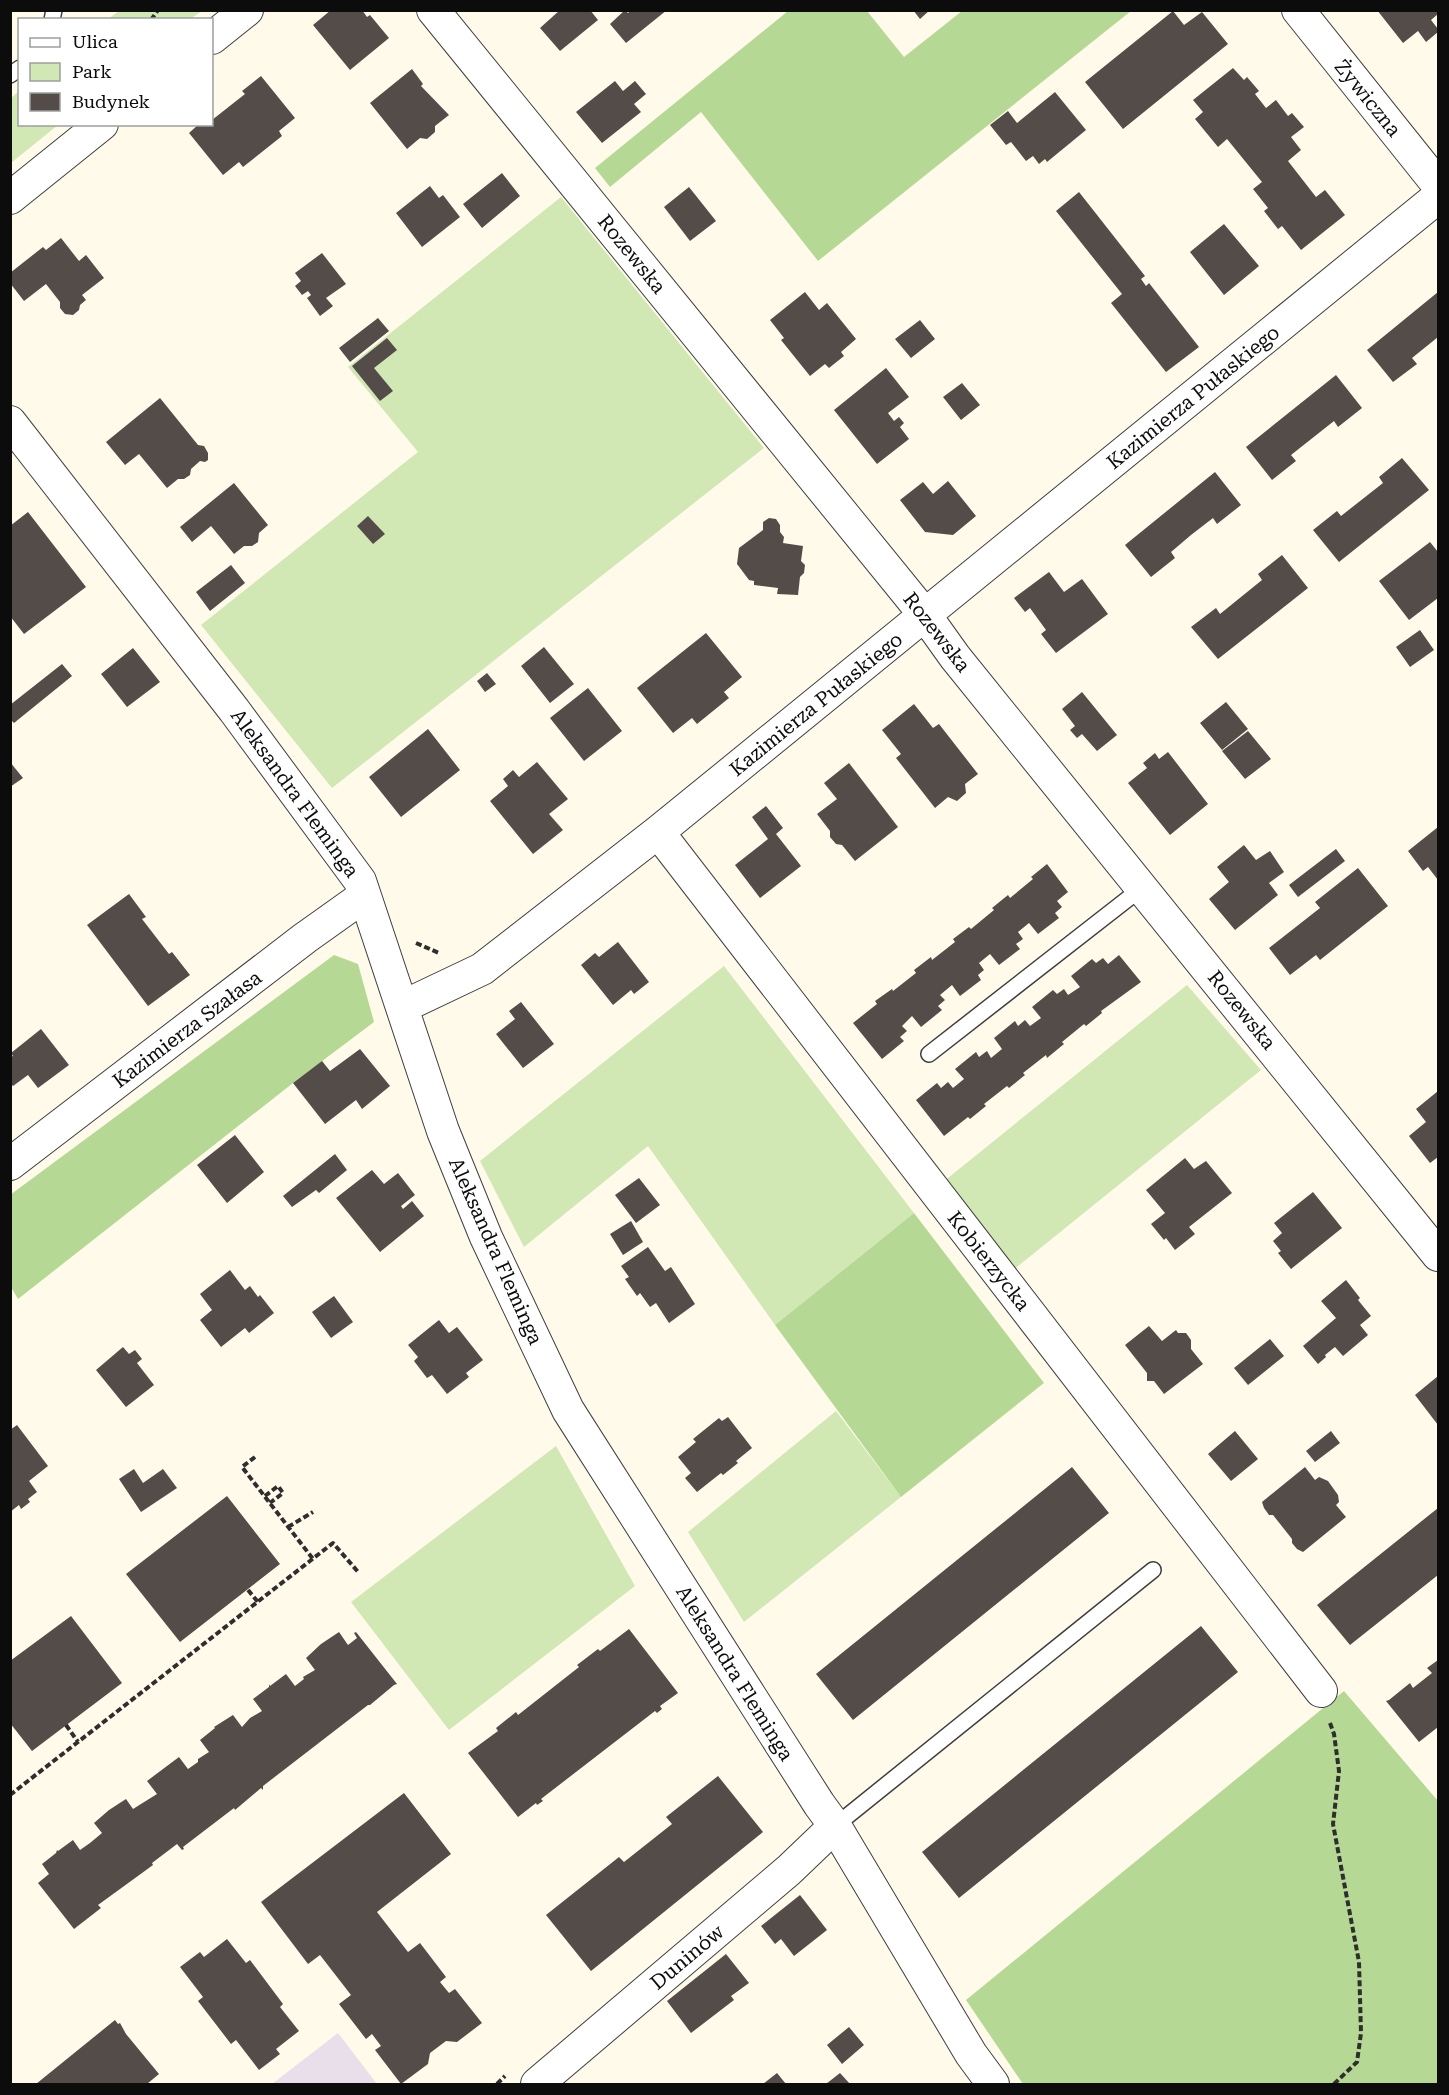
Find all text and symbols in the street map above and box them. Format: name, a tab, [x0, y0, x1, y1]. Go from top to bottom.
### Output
legend	[18, 18, 213, 126]
text: Ulica	[72, 31, 118, 52]
street label: Żywiczna	[1330, 55, 1406, 141]
text: Park	[72, 61, 112, 82]
text: Budynek	[72, 91, 150, 112]
street label: Rozewska	[593, 210, 671, 299]
street label: Kazimierza Pułaskiego	[1102, 320, 1284, 474]
street label: Rozewska	[898, 587, 976, 677]
street label: Kazimierza Pułaskiego	[725, 627, 907, 781]
street label: Aleksandra Fleminga	[226, 704, 364, 882]
street label: Kazimierza Szałasa	[108, 965, 266, 1093]
street label: Rozewska	[1203, 966, 1281, 1055]
street label: Aleksandra Fleminga	[444, 1154, 548, 1348]
street label: Kobierzycka	[943, 1206, 1035, 1316]
street label: Aleksandra Fleminga	[671, 1581, 799, 1765]
street label: Duninów	[645, 1919, 729, 1995]

